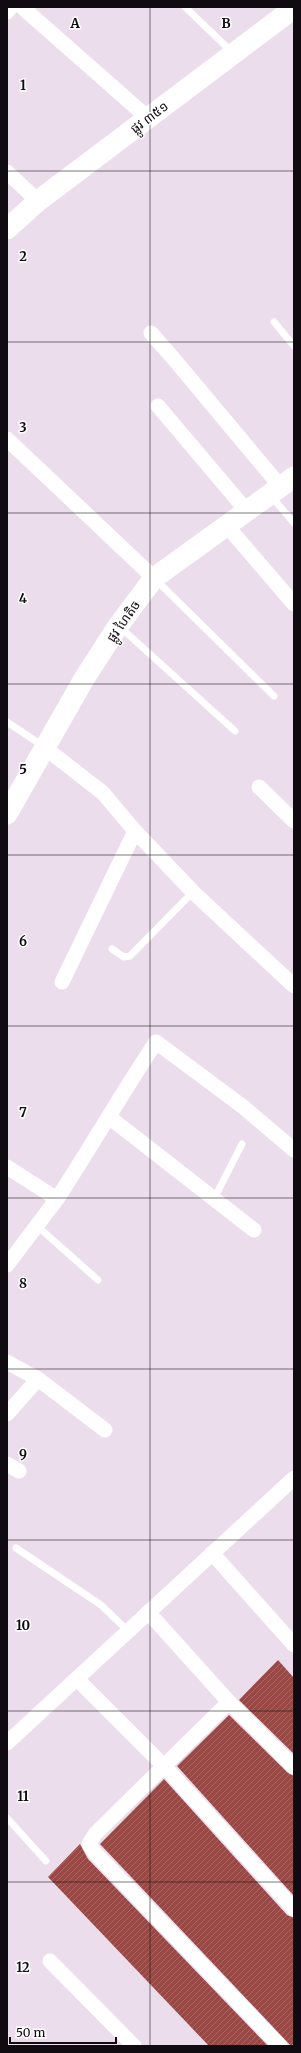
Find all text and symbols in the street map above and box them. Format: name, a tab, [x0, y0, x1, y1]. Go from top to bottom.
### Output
text: A	[69, 15, 80, 32]
text: B	[221, 15, 231, 32]
text: 1	[20, 77, 26, 94]
street label: ផ្លូវ ៣៥១	[127, 98, 173, 139]
text: 2	[19, 248, 27, 265]
text: 3	[19, 419, 27, 436]
text: 4	[19, 590, 28, 607]
street label: ផ្លូវ ហៃតិច	[103, 597, 146, 647]
text: 5	[19, 761, 27, 778]
text: 6	[19, 933, 27, 950]
text: 7	[19, 1104, 27, 1121]
text: 8	[19, 1275, 27, 1292]
text: 9	[19, 1446, 27, 1463]
text: 10	[16, 1617, 30, 1634]
text: 11	[17, 1788, 29, 1805]
text: 12	[16, 1959, 30, 1976]
scale bar	[10, 2019, 116, 2045]
text: 50 m	[16, 2025, 45, 2040]

